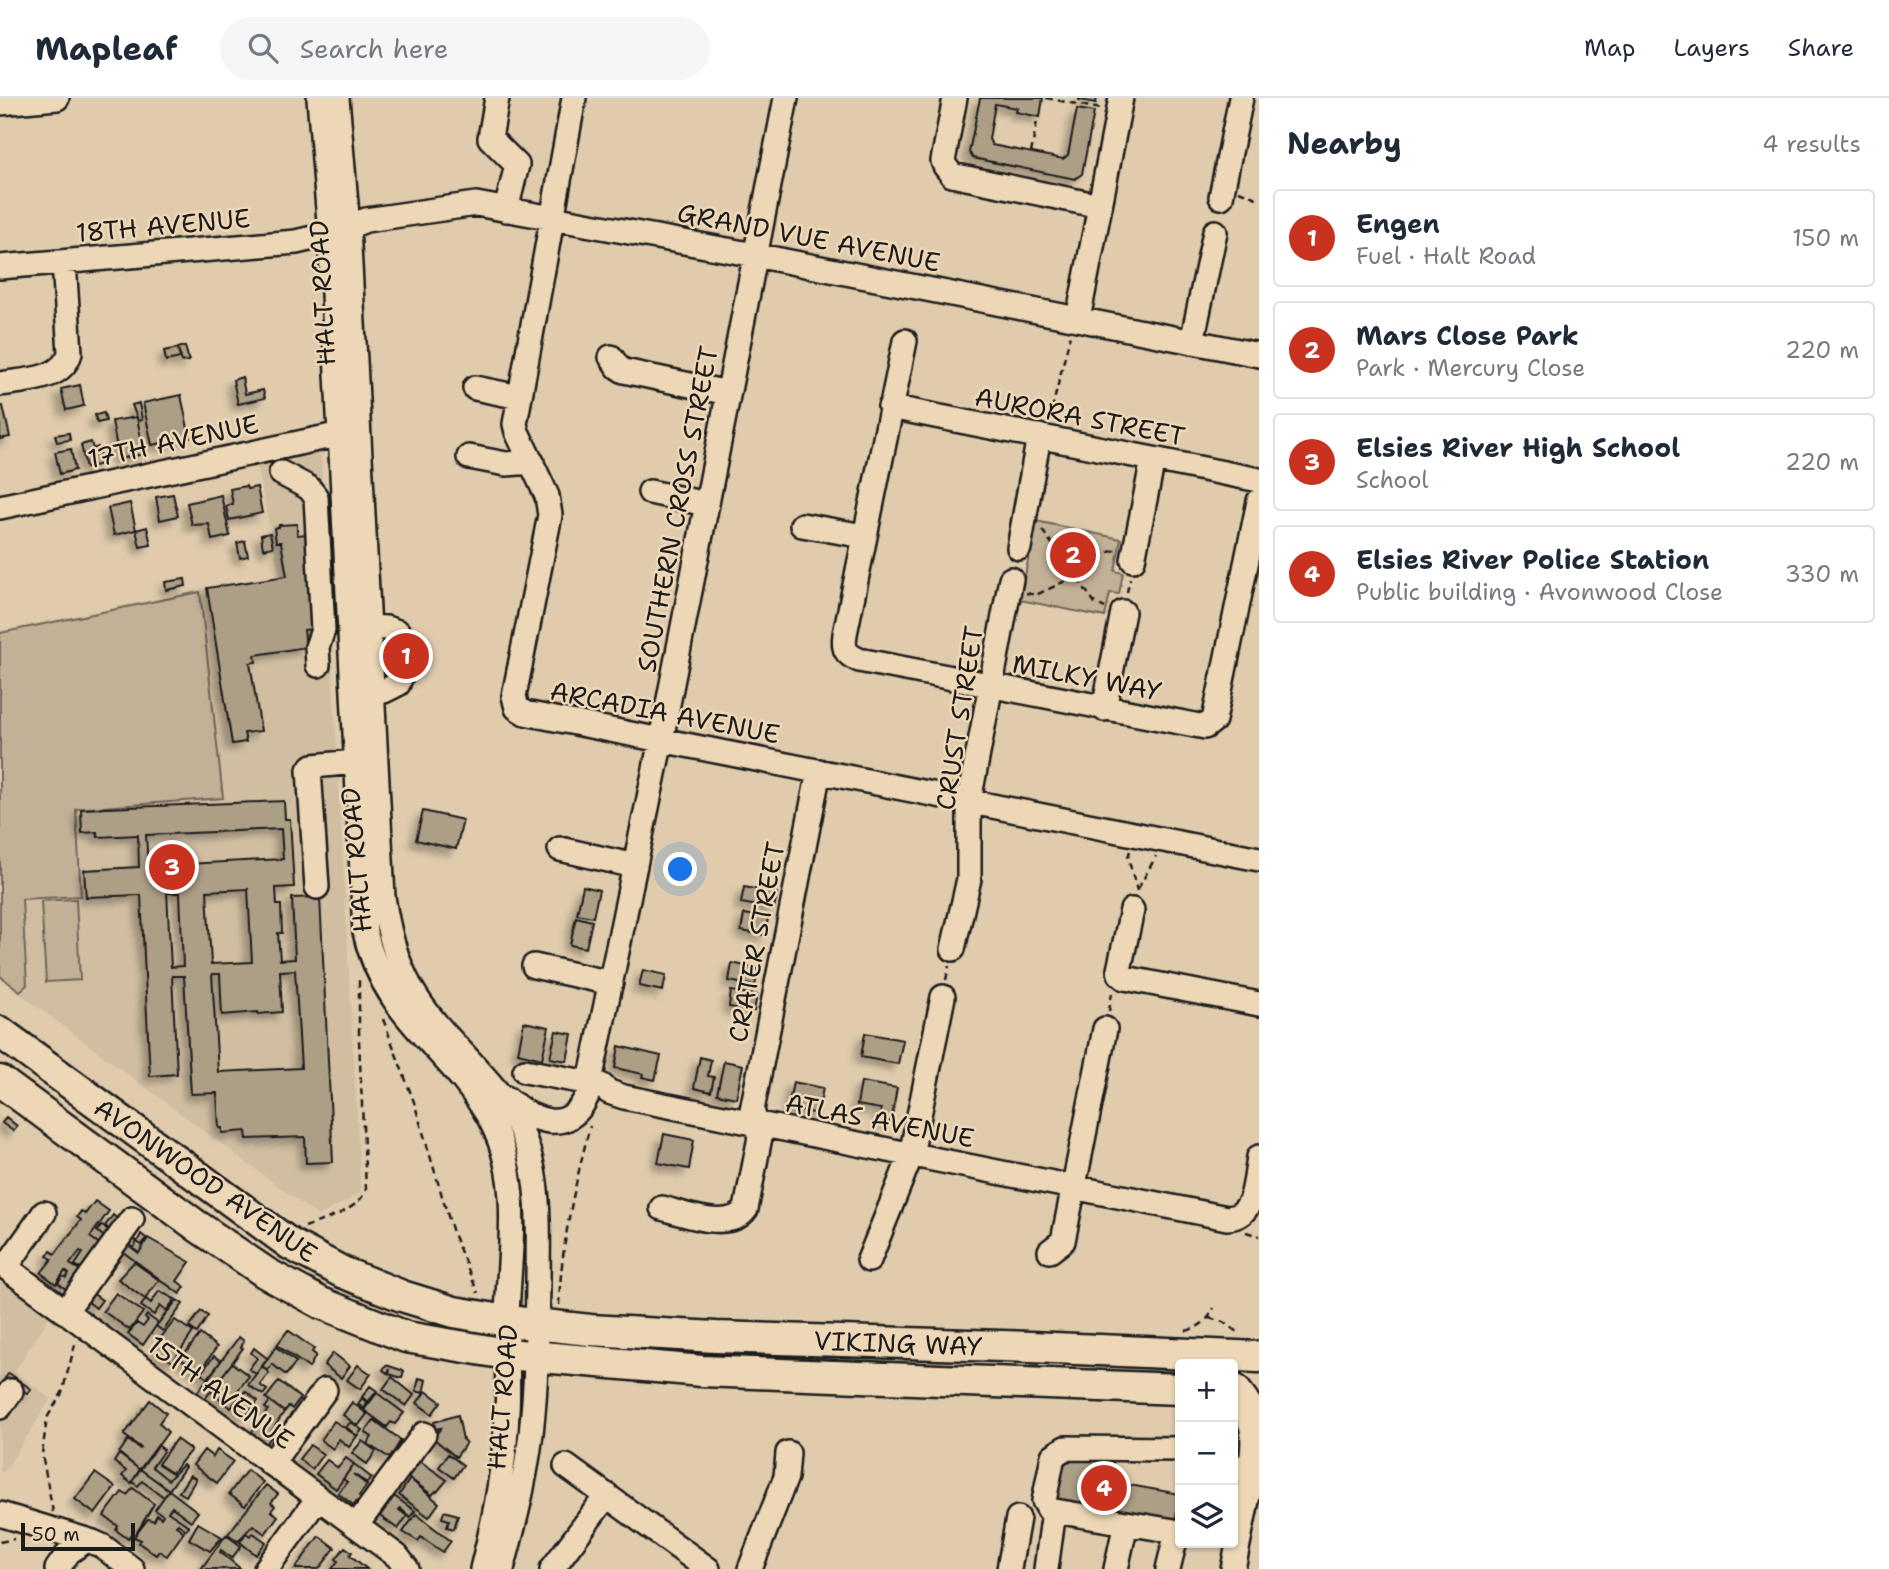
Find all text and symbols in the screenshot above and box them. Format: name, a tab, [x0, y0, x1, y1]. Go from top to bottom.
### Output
search box	[220, 17, 710, 80]
text: Mapleaf	[35, 26, 178, 71]
icon: search	[244, 29, 282, 67]
text: Search here	[300, 31, 448, 66]
text: Map	[1584, 32, 1635, 64]
text: Layers	[1673, 32, 1750, 64]
text: Share	[1788, 32, 1854, 64]
text: Nearby	[1287, 123, 1402, 164]
text: 4 results	[1762, 129, 1861, 159]
street label: GRAND VUE AVENUE	[675, 194, 943, 280]
street label: 18TH AVENUE	[74, 200, 252, 250]
text: Engen	[1356, 206, 1440, 241]
street label: HALT ROAD	[301, 219, 343, 367]
text: 1	[1307, 223, 1317, 253]
text: 150 m	[1792, 223, 1859, 253]
text: Fuel · Halt Road	[1356, 241, 1536, 271]
text: Mars Close Park	[1356, 318, 1579, 353]
text: 2	[1304, 335, 1320, 365]
text: 220 m	[1785, 335, 1859, 365]
street label: SOUTHERN CROSS STREET	[628, 343, 726, 675]
text: Park · Mercury Close	[1356, 353, 1585, 383]
street label: AURORA STREET	[972, 378, 1188, 454]
street label: 17TH AVENUE	[84, 406, 262, 476]
text: Elsies River High School	[1356, 430, 1680, 465]
text: 3	[1304, 447, 1320, 477]
text: 220 m	[1785, 447, 1859, 477]
text: School	[1356, 465, 1428, 495]
pin: 2	[1050, 529, 1096, 581]
text: Elsies River Police Station	[1356, 542, 1709, 577]
text: 4	[1304, 559, 1320, 589]
text: 330 m	[1785, 559, 1859, 589]
text: Public building · Avonwood Close	[1356, 577, 1723, 607]
street label: CRUST STREET	[927, 623, 991, 813]
pin: 1	[383, 630, 429, 682]
street label: MILKY WAY	[1009, 645, 1165, 709]
street label: ARCADIA AVENUE	[547, 673, 783, 751]
street label: HALT ROAD	[332, 786, 380, 934]
street label: CRATER STREET	[719, 839, 793, 1045]
pin: 3	[149, 841, 195, 893]
your location	[663, 852, 697, 886]
street label: ATLAS AVENUE	[783, 1085, 977, 1155]
street label: AVONWOOD AVENUE	[87, 1090, 325, 1270]
street label: HALT ROAD	[478, 1323, 526, 1471]
street label: VIKING WAY	[813, 1323, 983, 1363]
street label: 15TH AVENUE	[141, 1327, 301, 1457]
map controls	[1175, 1359, 1238, 1548]
button: +	[1175, 1359, 1238, 1422]
button: −	[1175, 1422, 1238, 1485]
pin: 4	[1081, 1462, 1127, 1514]
button: layers	[1175, 1485, 1238, 1548]
scale bar	[21, 1520, 135, 1552]
text: 50 m	[32, 1522, 80, 1547]

